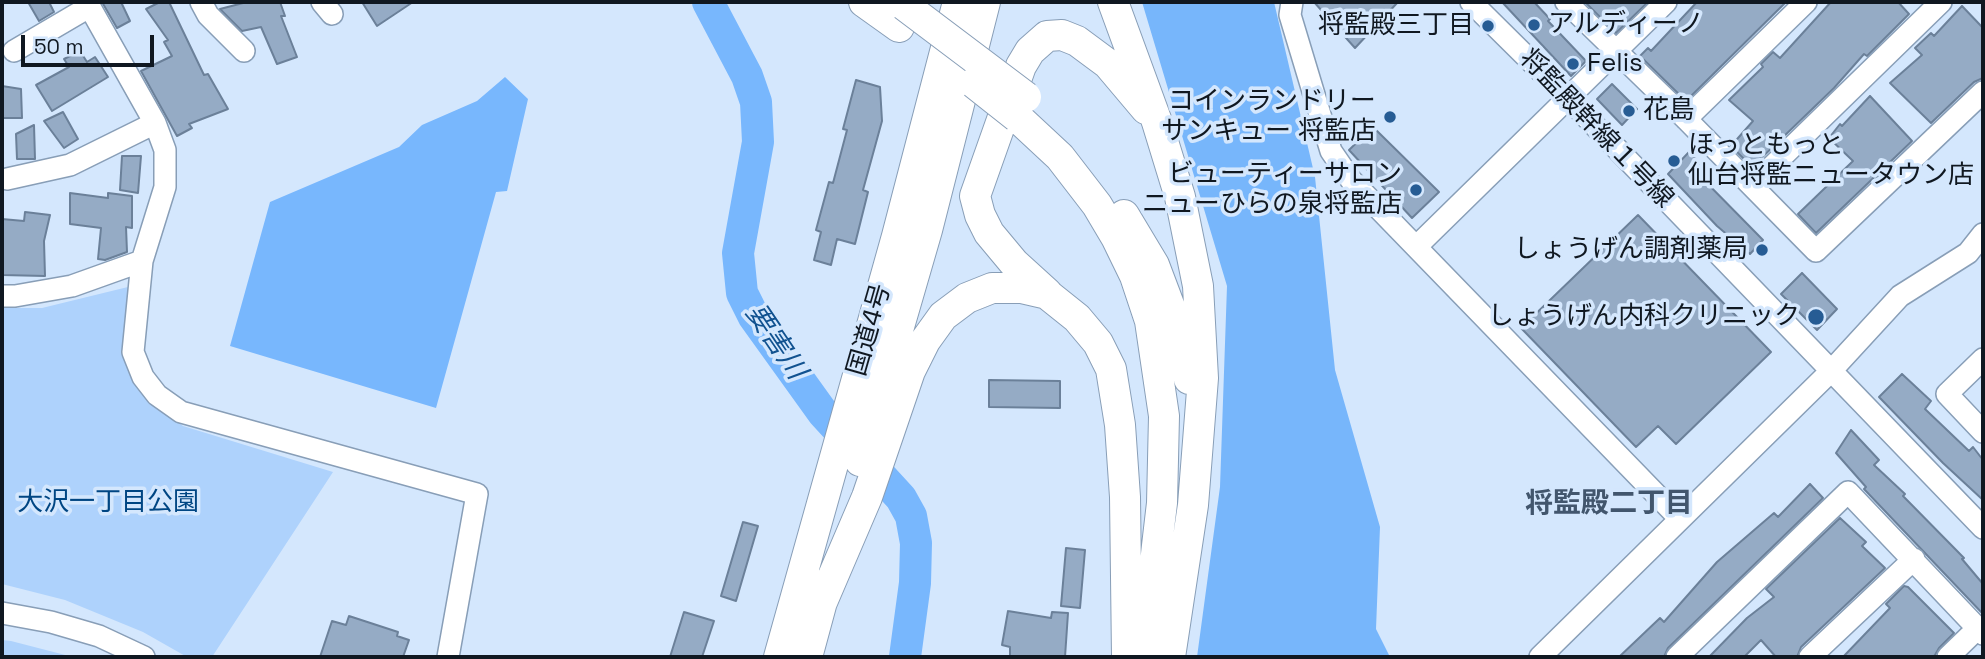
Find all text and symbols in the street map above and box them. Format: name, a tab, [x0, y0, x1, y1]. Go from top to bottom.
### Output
place label: アルディーノ	[1548, 9, 1704, 41]
place label: 将監殿三丁目	[1318, 10, 1474, 42]
marker: アルディーノ	[1526, 17, 1542, 33]
marker: 将監殿三丁目	[1480, 18, 1496, 34]
scale bar	[24, 21, 158, 65]
text: 50 m	[34, 33, 84, 60]
street label: 将監殿幹線１号線	[1513, 43, 1679, 215]
place label: Felis	[1587, 48, 1643, 80]
marker: Felis	[1565, 56, 1581, 72]
place label: コインランドリー サンキュー 将監店	[1161, 86, 1376, 148]
place label: 花島	[1643, 95, 1695, 127]
marker: 花島	[1621, 103, 1637, 119]
marker: コインランドリー サンキュー 将監店	[1382, 109, 1398, 125]
place label: ほっともっと 仙台将監ニュータウン店	[1688, 130, 1974, 192]
marker: ほっともっと 仙台将監ニュータウン店	[1666, 153, 1682, 169]
place label: ビューティーサロン ニューひらの泉将監店	[1142, 159, 1402, 220]
marker: ビューティーサロン ニューひらの泉将監店	[1408, 182, 1424, 198]
place label: しょうげん調剤薬局	[1514, 234, 1748, 266]
marker: しょうげん調剤薬局	[1754, 242, 1770, 258]
street label: 国道4号	[842, 280, 898, 380]
water label: 要害川	[738, 298, 812, 386]
place label: しょうげん内科クリニック	[1488, 301, 1800, 333]
marker: しょうげん内科クリニック	[1806, 307, 1826, 327]
park label: 大沢一丁目公園	[17, 487, 199, 519]
district label: 将監殿二丁目	[1525, 487, 1693, 521]

